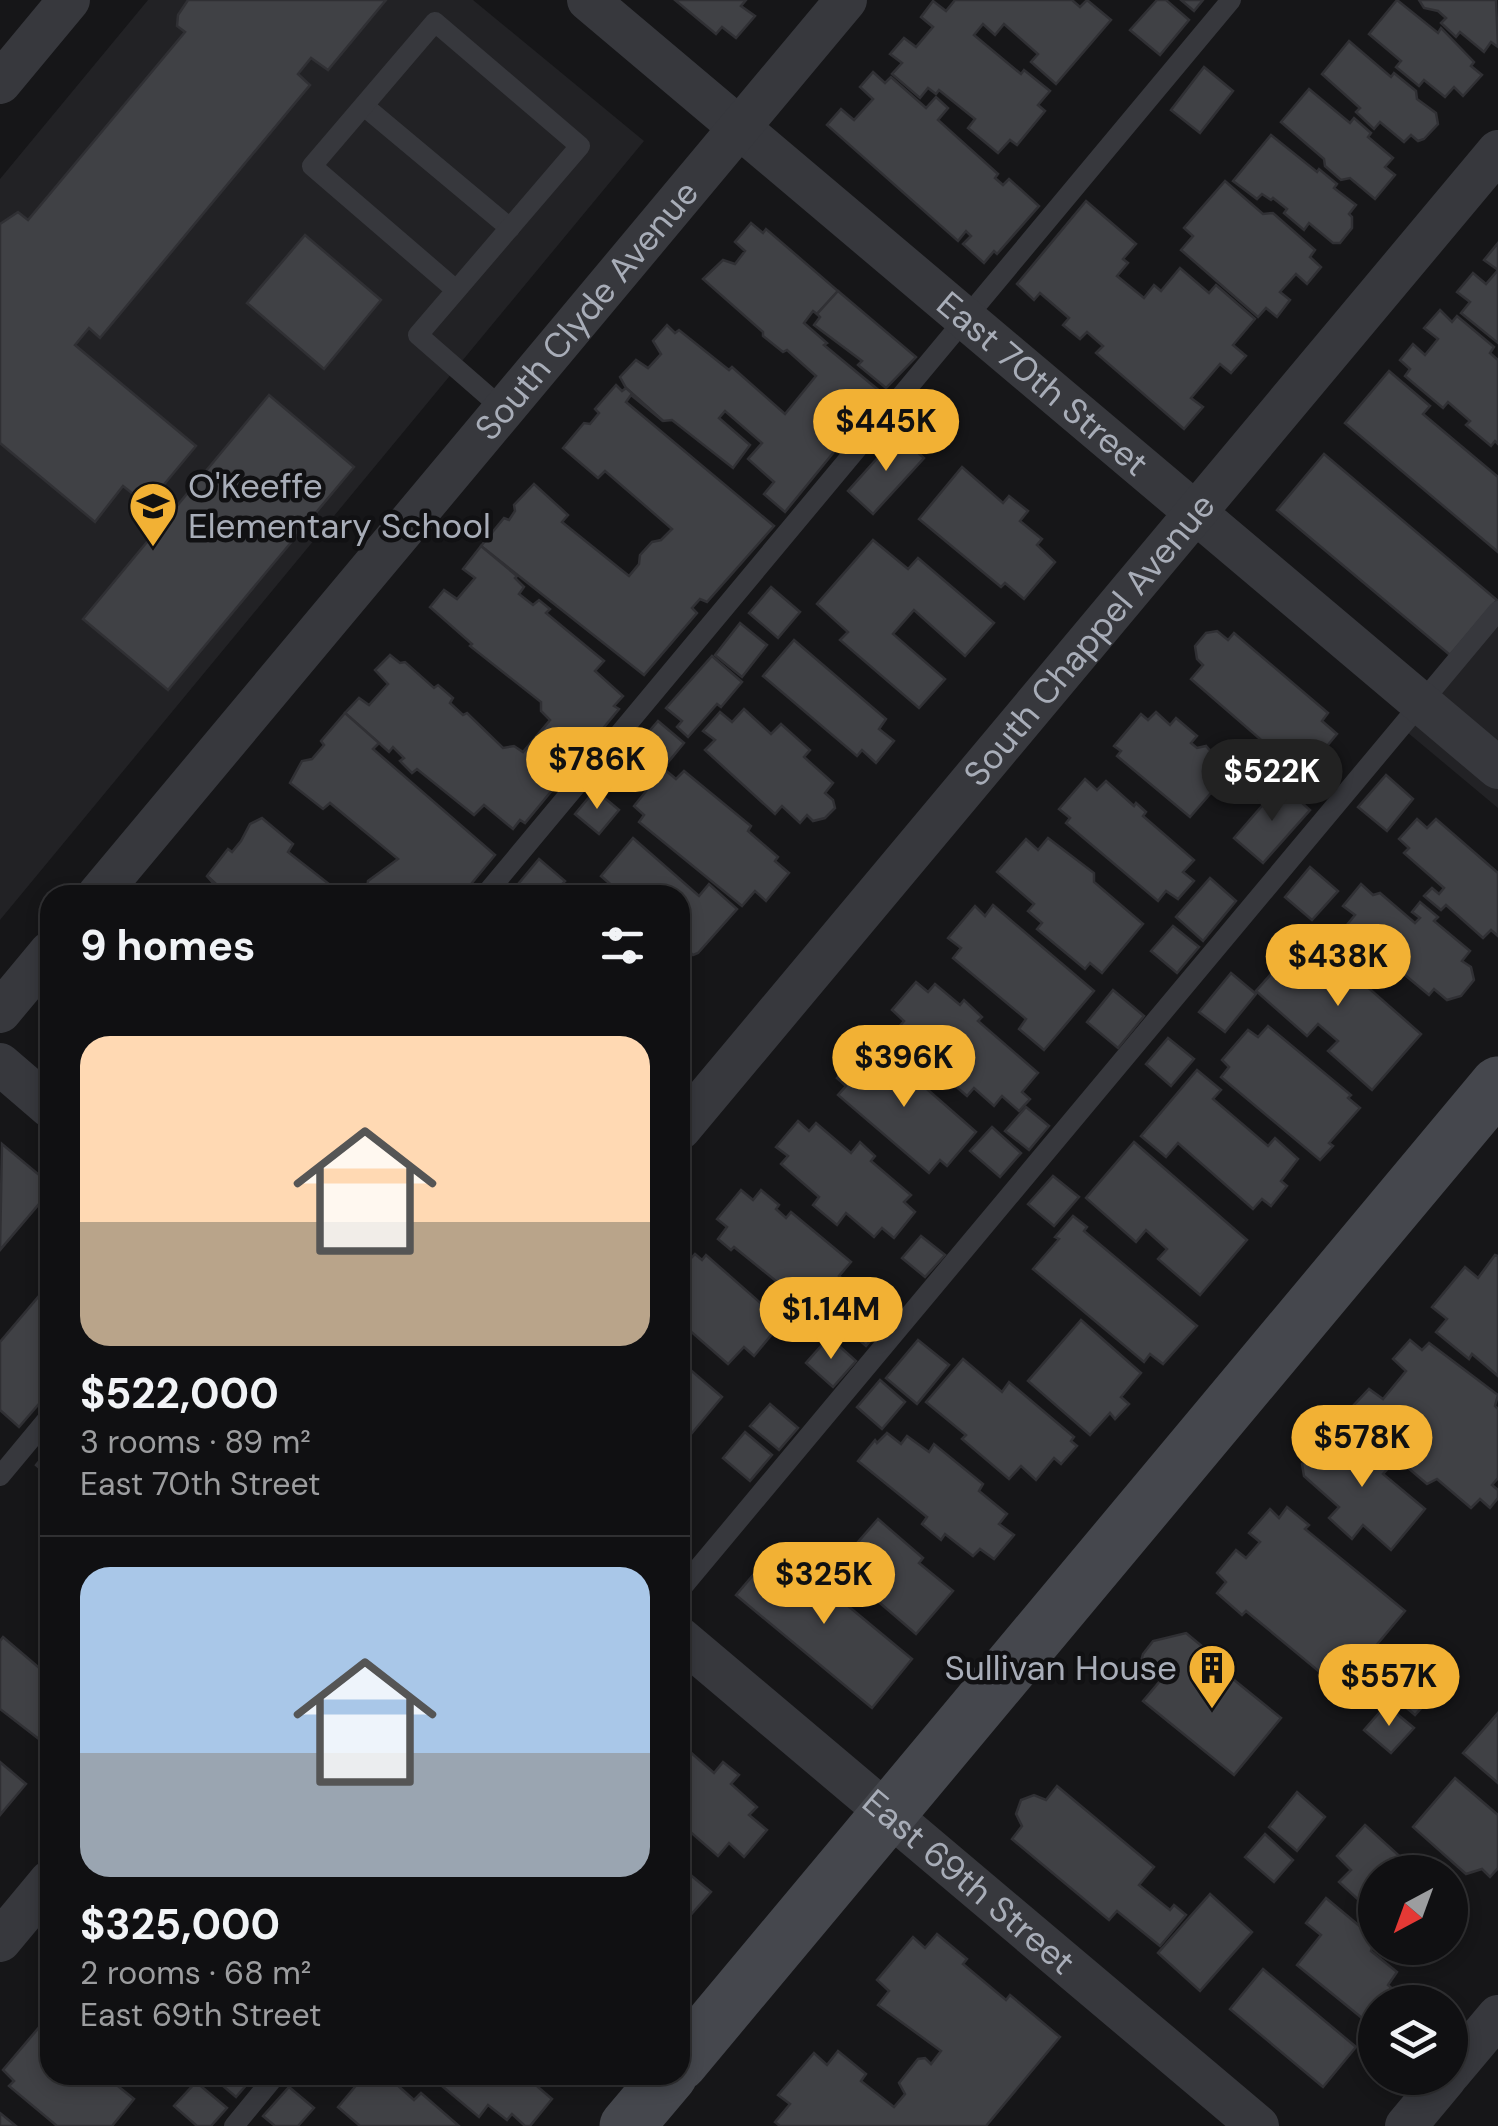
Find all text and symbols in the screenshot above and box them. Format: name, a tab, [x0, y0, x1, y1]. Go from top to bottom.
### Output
street label: South Clyde Avenue	[465, 171, 709, 450]
street label: East 70th Street	[927, 281, 1158, 486]
pin: $445K	[816, 389, 956, 474]
text: $445K	[835, 400, 937, 442]
place label: O'Keeffe Elementary School	[188, 463, 491, 549]
school or university icon: O'Keeffe Elementary School	[127, 480, 179, 548]
street label: South Chappel Avenue	[953, 484, 1225, 796]
pin: $786K	[527, 727, 667, 812]
text: $786K	[548, 738, 646, 780]
pin: $522K	[1202, 739, 1342, 824]
text: $522K	[1224, 750, 1320, 792]
text: 9 homes	[80, 918, 255, 973]
icon: filters	[595, 918, 650, 973]
pin: $438K	[1268, 924, 1408, 1009]
text: $438K	[1288, 935, 1388, 977]
pin: $396K	[834, 1025, 974, 1110]
text: $396K	[854, 1036, 954, 1078]
icon: home	[275, 1101, 455, 1281]
pin: $1.14M	[750, 1277, 912, 1362]
text: $1.14M	[782, 1288, 880, 1330]
text: $522,000	[80, 1366, 279, 1421]
pin: $578K	[1292, 1405, 1432, 1490]
text: $578K	[1313, 1416, 1411, 1458]
text: 3 rooms · 89 m²	[80, 1421, 311, 1463]
text: East 70th Street	[80, 1463, 321, 1505]
pin: $325K	[754, 1542, 894, 1627]
text: $325K	[775, 1553, 873, 1595]
icon: home	[275, 1632, 455, 1812]
building icon: Sullivan House	[1186, 1642, 1238, 1710]
pin: $557K	[1319, 1644, 1459, 1729]
place label: Sullivan House	[945, 1645, 1177, 1691]
text: $557K	[1341, 1655, 1438, 1697]
street label: East 69th Street	[853, 1779, 1085, 1985]
north arrow	[1358, 1855, 1468, 1965]
map controls	[1358, 1855, 1468, 2095]
text: $325,000	[80, 1897, 280, 1952]
text: 2 rooms · 68 m²	[80, 1952, 311, 1994]
button: layers	[1358, 1985, 1468, 2095]
text: East 69th Street	[80, 1994, 322, 2036]

